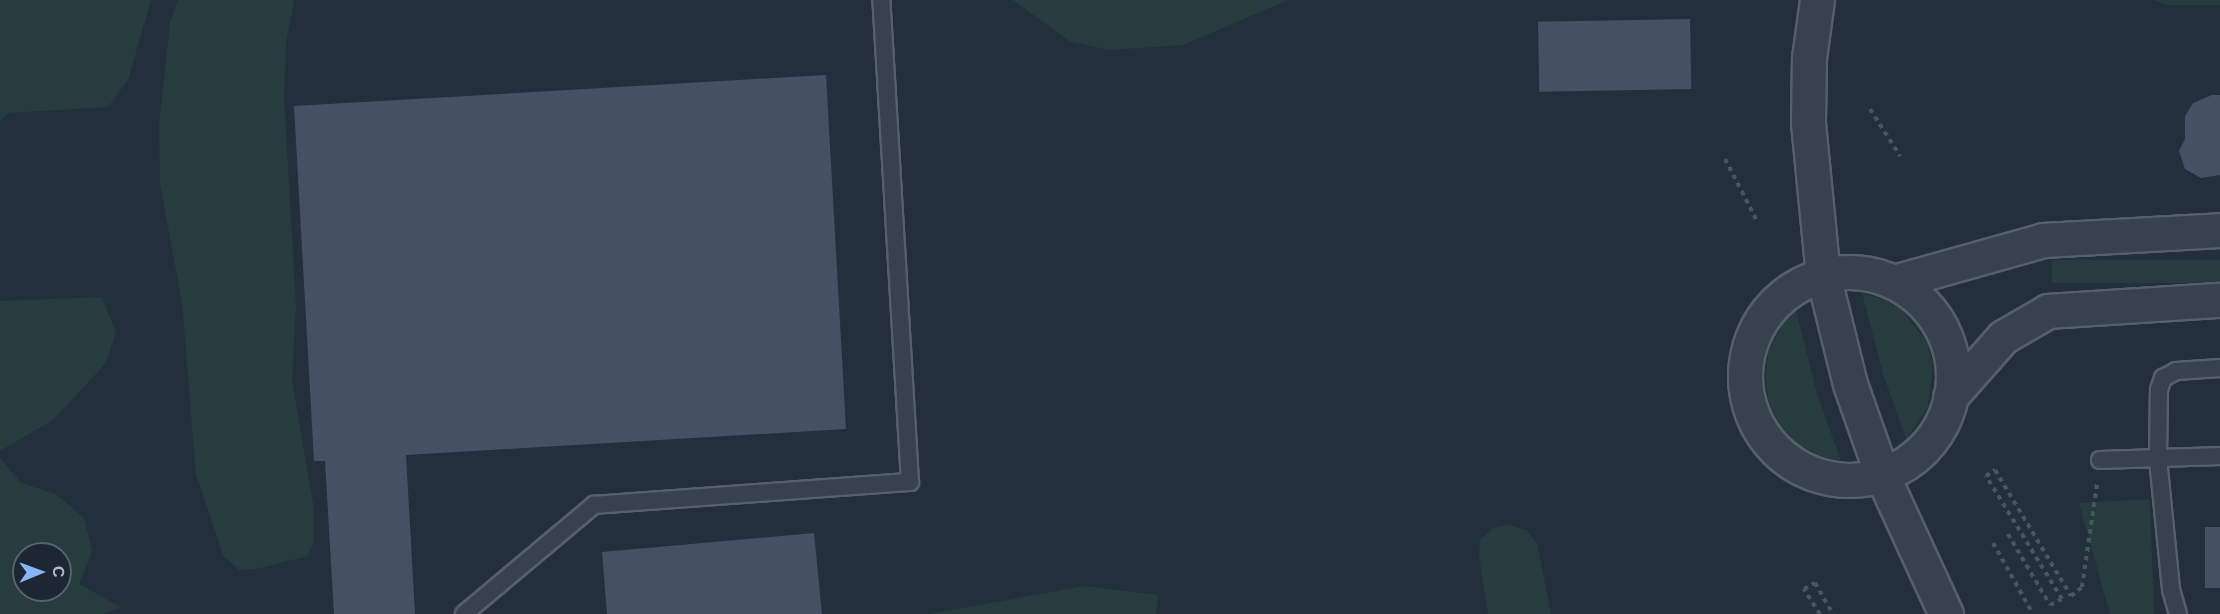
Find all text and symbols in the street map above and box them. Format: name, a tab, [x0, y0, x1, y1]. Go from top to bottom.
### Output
north arrow	[12, 542, 72, 602]
text: С	[49, 566, 68, 578]

